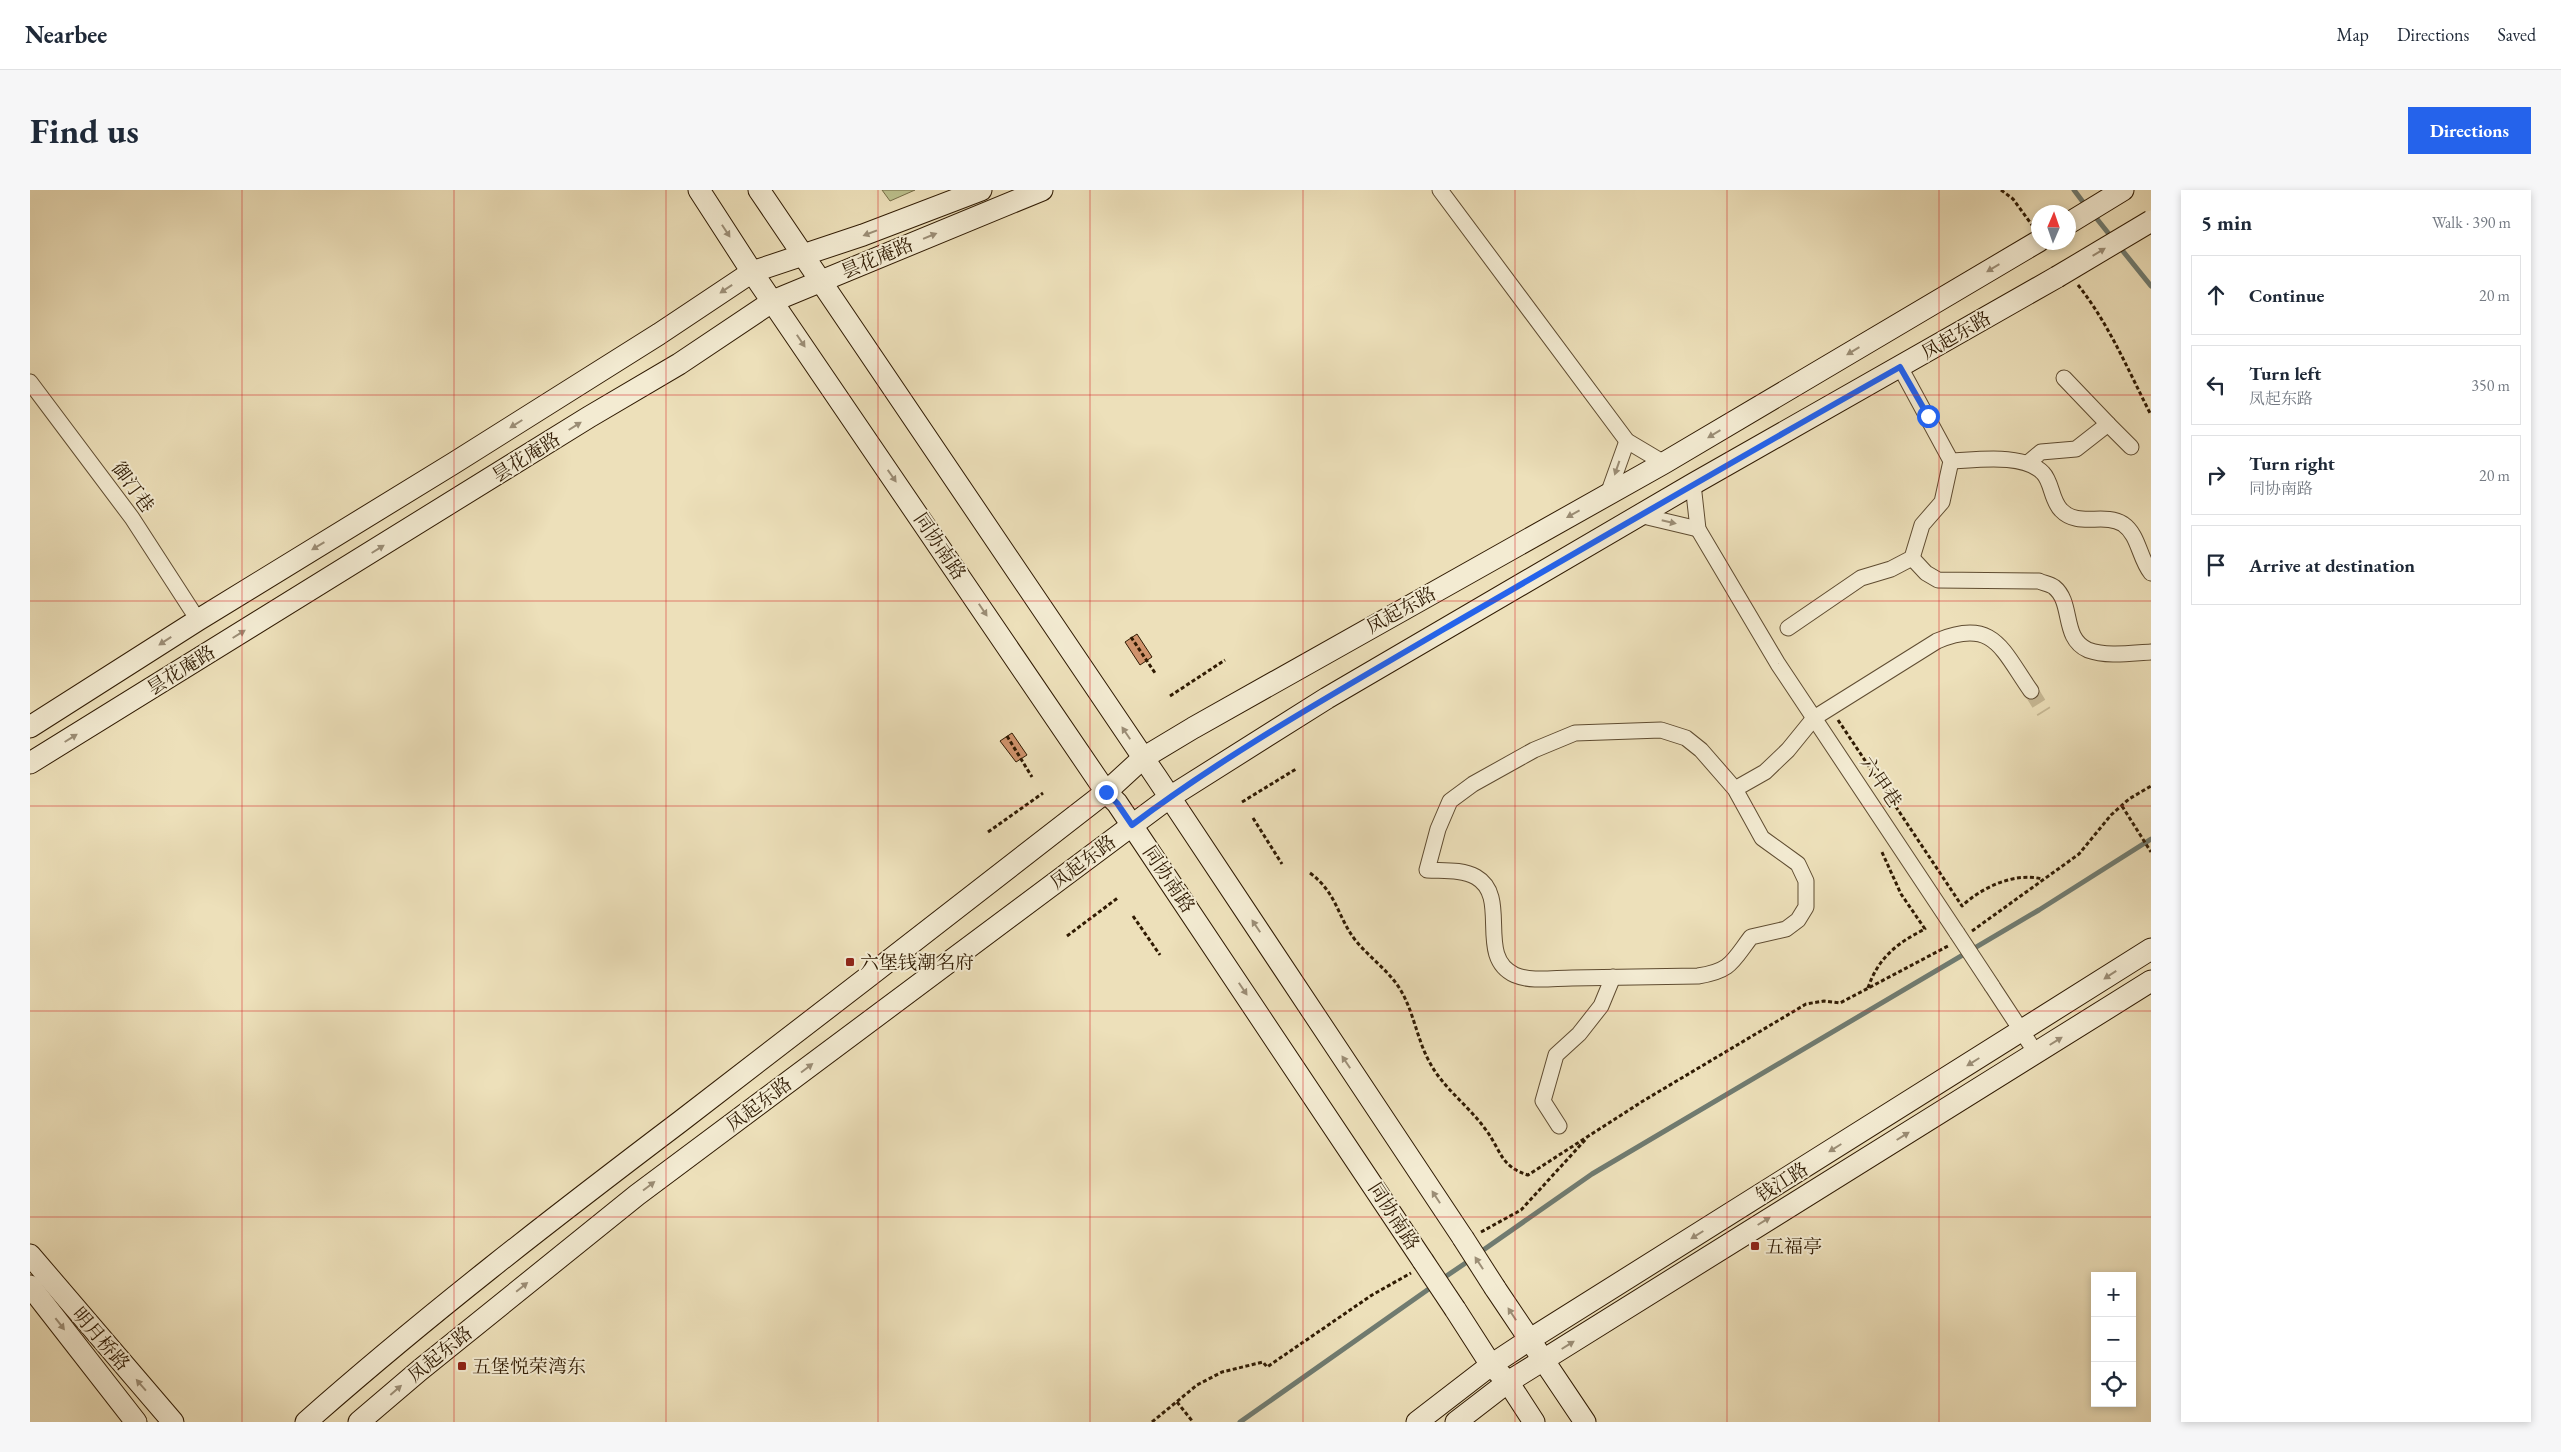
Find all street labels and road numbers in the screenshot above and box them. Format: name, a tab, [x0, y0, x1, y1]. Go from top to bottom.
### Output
street label: 昙花庵路	[837, 232, 917, 284]
street label: 凤起东路	[1917, 305, 1995, 365]
street label: 昙花庵路	[487, 426, 565, 488]
street label: 御汀巷	[106, 457, 160, 517]
street label: 同协南路	[908, 508, 972, 584]
street label: 凤起东路	[1362, 581, 1440, 639]
street label: 昙花庵路	[142, 639, 220, 701]
street label: 六甲巷	[1855, 751, 1907, 813]
street label: 凤起东路	[1045, 829, 1121, 895]
street label: 同协南路	[1137, 841, 1201, 917]
street label: 凤起东路	[721, 1071, 797, 1137]
street label: 钱江路	[1751, 1156, 1813, 1208]
street label: 同协南路	[1363, 1177, 1425, 1255]
street label: 明月桥路	[67, 1302, 135, 1376]
street label: 凤起东路	[403, 1320, 477, 1388]

